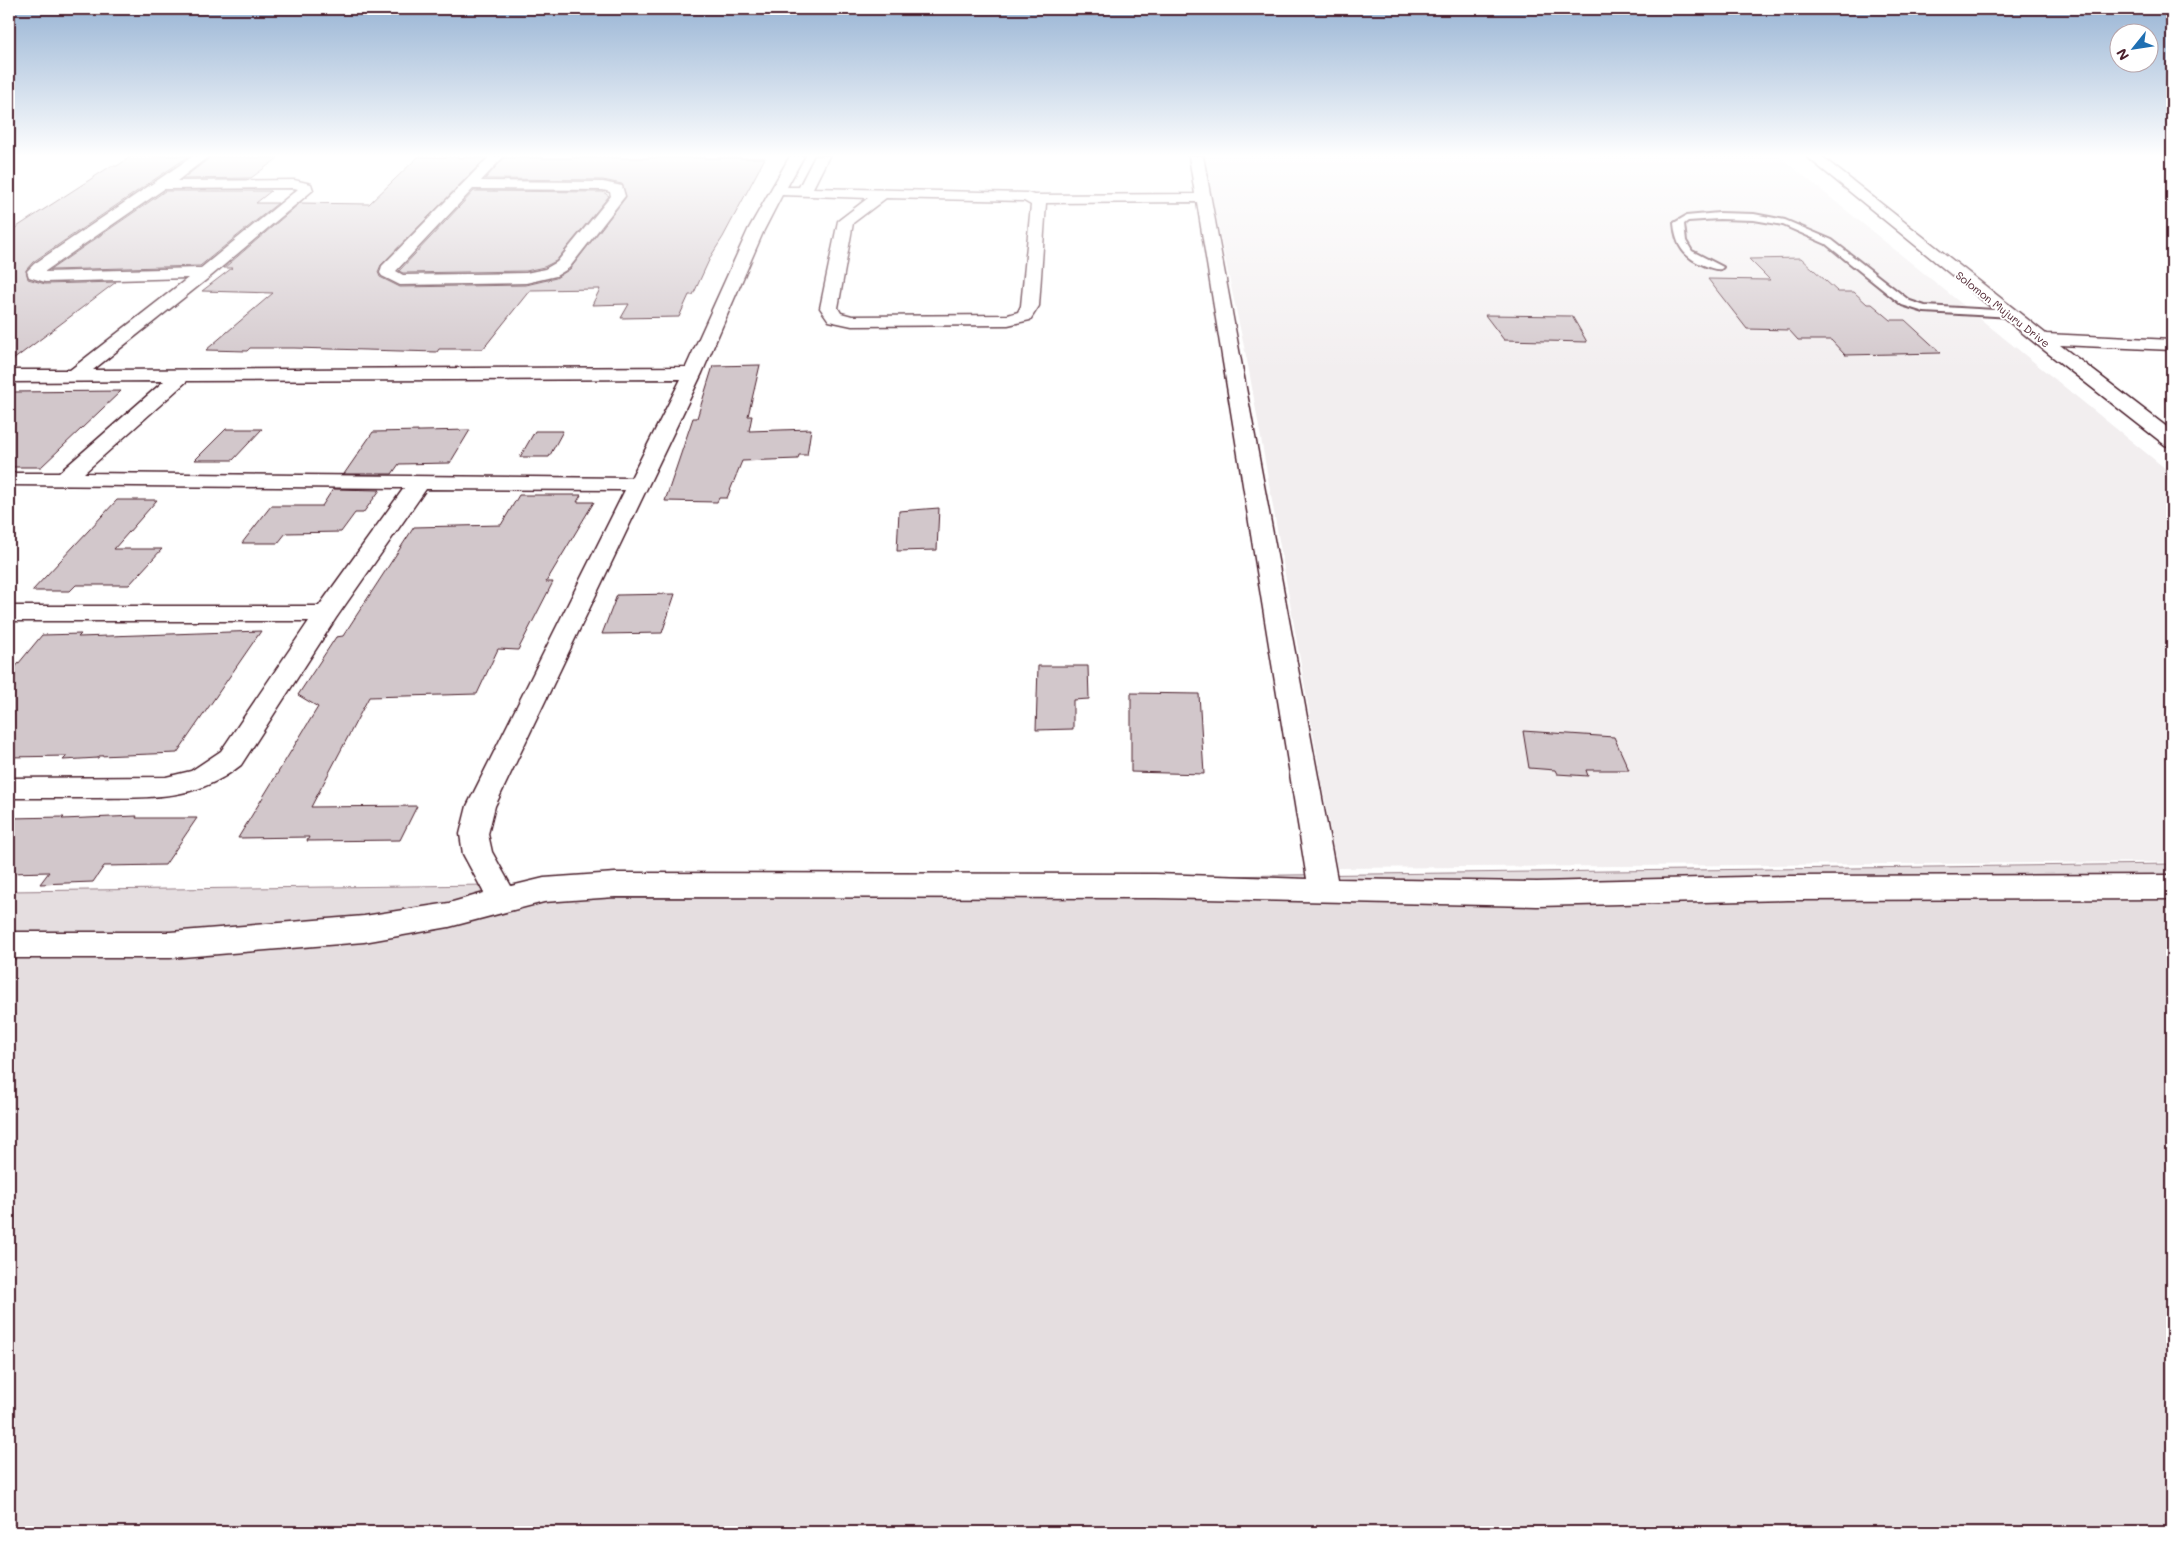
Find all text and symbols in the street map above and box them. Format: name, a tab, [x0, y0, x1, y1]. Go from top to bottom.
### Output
north arrow	[2108, 22, 2158, 72]
text: N	[2111, 45, 2133, 64]
street label: Solomon Mujuru Drive	[1953, 268, 2053, 351]

